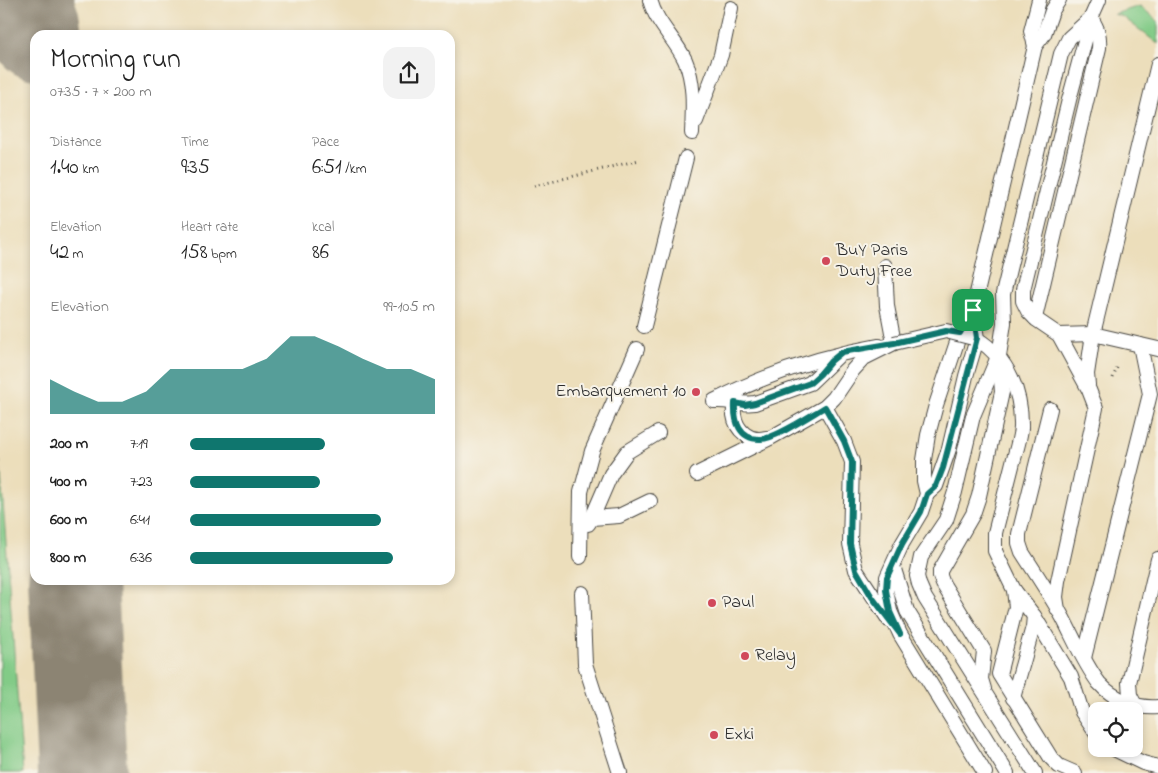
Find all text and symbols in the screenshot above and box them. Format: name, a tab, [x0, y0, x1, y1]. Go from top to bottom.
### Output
text: Morning run	[50, 40, 181, 81]
button: share	[383, 47, 435, 99]
text: 07:35 · 7 × 200 m	[50, 80, 152, 104]
text: Distance	[50, 132, 102, 153]
text: Time	[181, 132, 209, 153]
text: Pace	[312, 132, 339, 153]
text: 1.40	[50, 153, 79, 183]
text: 9:35	[181, 153, 210, 183]
text: 6:51	[312, 153, 342, 183]
text: km	[79, 159, 99, 180]
text: /km	[342, 159, 367, 180]
text: Elevation	[50, 217, 101, 238]
text: Heart rate	[181, 217, 238, 238]
text: kcal	[312, 217, 334, 238]
text: 42	[50, 238, 69, 268]
text: 158	[181, 238, 208, 268]
text: 86	[312, 238, 329, 268]
place label: BuY Paris Duty Free	[835, 238, 913, 285]
text: m	[69, 244, 83, 265]
text: bpm	[208, 244, 237, 265]
marker: BuY Paris Duty Free	[820, 255, 832, 267]
pin	[952, 289, 994, 331]
text: Elevation	[50, 295, 109, 319]
text: 99–105 m	[383, 295, 435, 319]
icon: arrive	[959, 296, 987, 324]
place label: Embarquement 10	[556, 379, 686, 405]
marker: Embarquement 10	[690, 386, 702, 398]
text: 200 m	[50, 432, 88, 456]
text: 7:19	[130, 432, 148, 456]
text: 400 m	[50, 470, 87, 494]
text: 7:23	[130, 470, 153, 494]
text: 600 m	[50, 508, 87, 532]
text: 6:41	[130, 508, 150, 532]
text: 800 m	[50, 546, 86, 570]
text: 6:36	[130, 546, 152, 570]
place label: Paul	[722, 590, 754, 616]
marker: Paul	[706, 597, 718, 609]
place label: Relay	[755, 643, 796, 669]
marker: Relay	[739, 650, 751, 662]
map controls	[1088, 702, 1143, 757]
button: locate	[1088, 702, 1143, 757]
place label: Exki	[724, 722, 754, 748]
marker: Exki	[708, 729, 720, 741]

